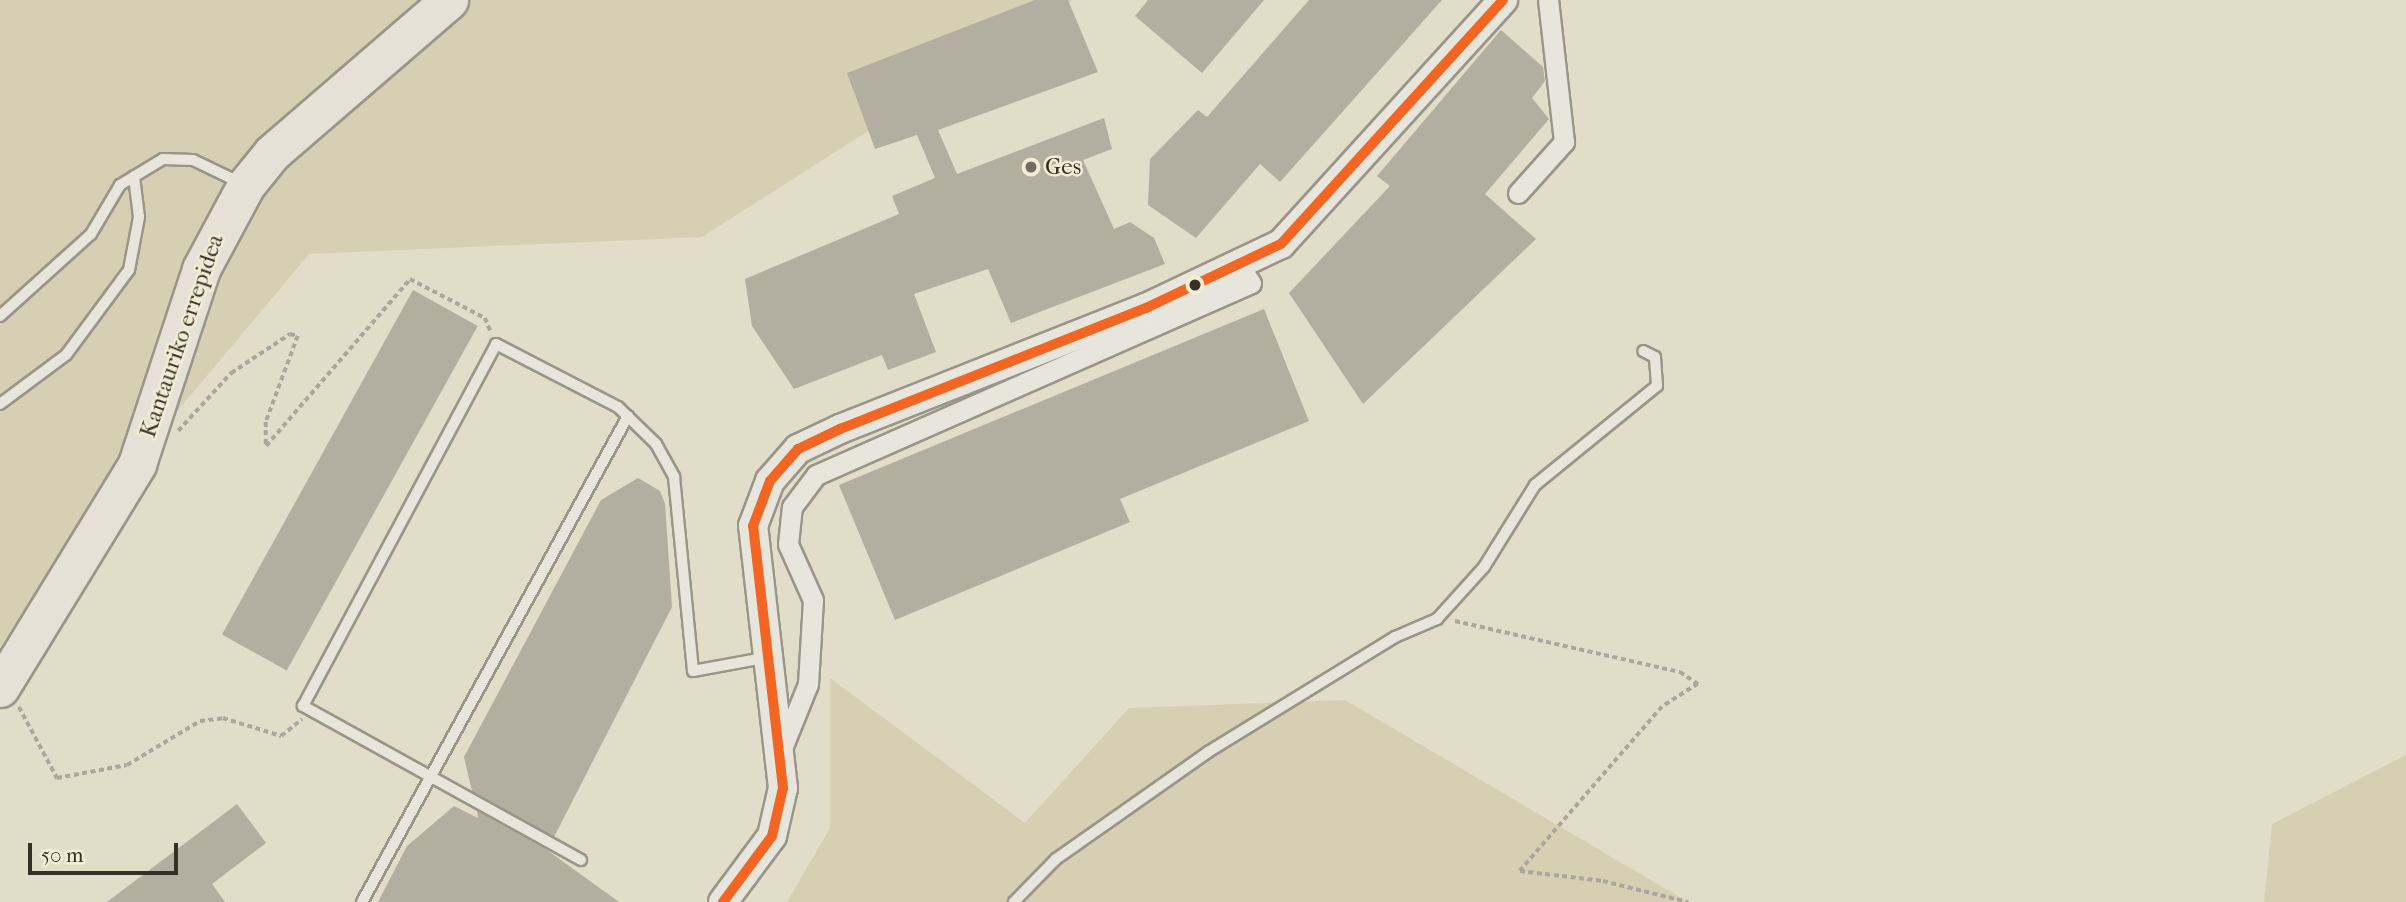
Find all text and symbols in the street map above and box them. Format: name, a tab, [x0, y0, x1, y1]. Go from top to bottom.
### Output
place label: Ges	[1045, 153, 1081, 181]
marker: Ges	[1023, 159, 1039, 175]
street label: Kantauriko errepidea	[134, 231, 230, 441]
unlabelled marker	[1188, 278, 1202, 292]
scale bar	[32, 828, 182, 872]
text: 50 m	[41, 843, 84, 867]

